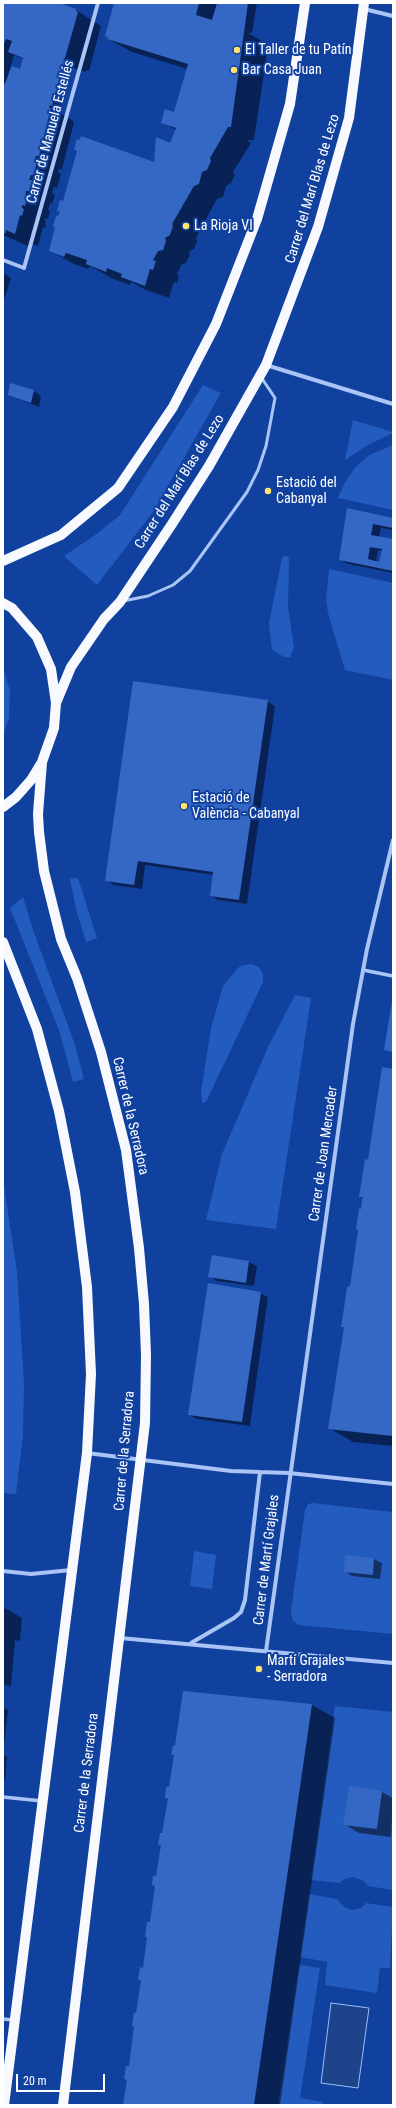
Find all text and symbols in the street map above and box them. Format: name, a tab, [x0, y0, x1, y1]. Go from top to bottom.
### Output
place label: El Taller de tu Patín	[245, 42, 352, 58]
marker: El Taller de tu Patín	[232, 45, 242, 55]
street label: Carrer de Manuela Estellés	[24, 58, 78, 206]
place label: Bar Casa Juan	[242, 62, 322, 78]
marker: Bar Casa Juan	[229, 65, 239, 75]
street label: Carrer del Marí Blas de Lezo	[282, 112, 344, 266]
place label: La Rioja VI	[194, 218, 253, 234]
marker: La Rioja VI	[181, 221, 191, 231]
street label: Carrer del Marí Blas de Lezo	[132, 412, 228, 552]
place label: Estació del Cabanyal	[276, 475, 337, 508]
marker: Estació del Cabanyal	[263, 486, 273, 496]
place label: Estació de València - Cabanyal	[192, 790, 300, 822]
marker: Estació de València - Cabanyal	[179, 801, 189, 811]
street label: Carrer de la Serradora	[108, 1055, 152, 1177]
street label: Carrer de Joan Mercader	[306, 1085, 342, 1223]
street label: Carrer de la Serradora	[111, 1390, 139, 1512]
street label: Carrer de Martí Grajales	[251, 1494, 283, 1626]
place label: Martí Grajales - Serradora	[267, 1653, 345, 1686]
marker: Martí Grajales - Serradora	[254, 1664, 264, 1674]
street label: Carrer de la Serradora	[71, 1712, 103, 1834]
scale bar	[18, 2066, 107, 2092]
text: 20 m	[23, 2074, 47, 2088]

